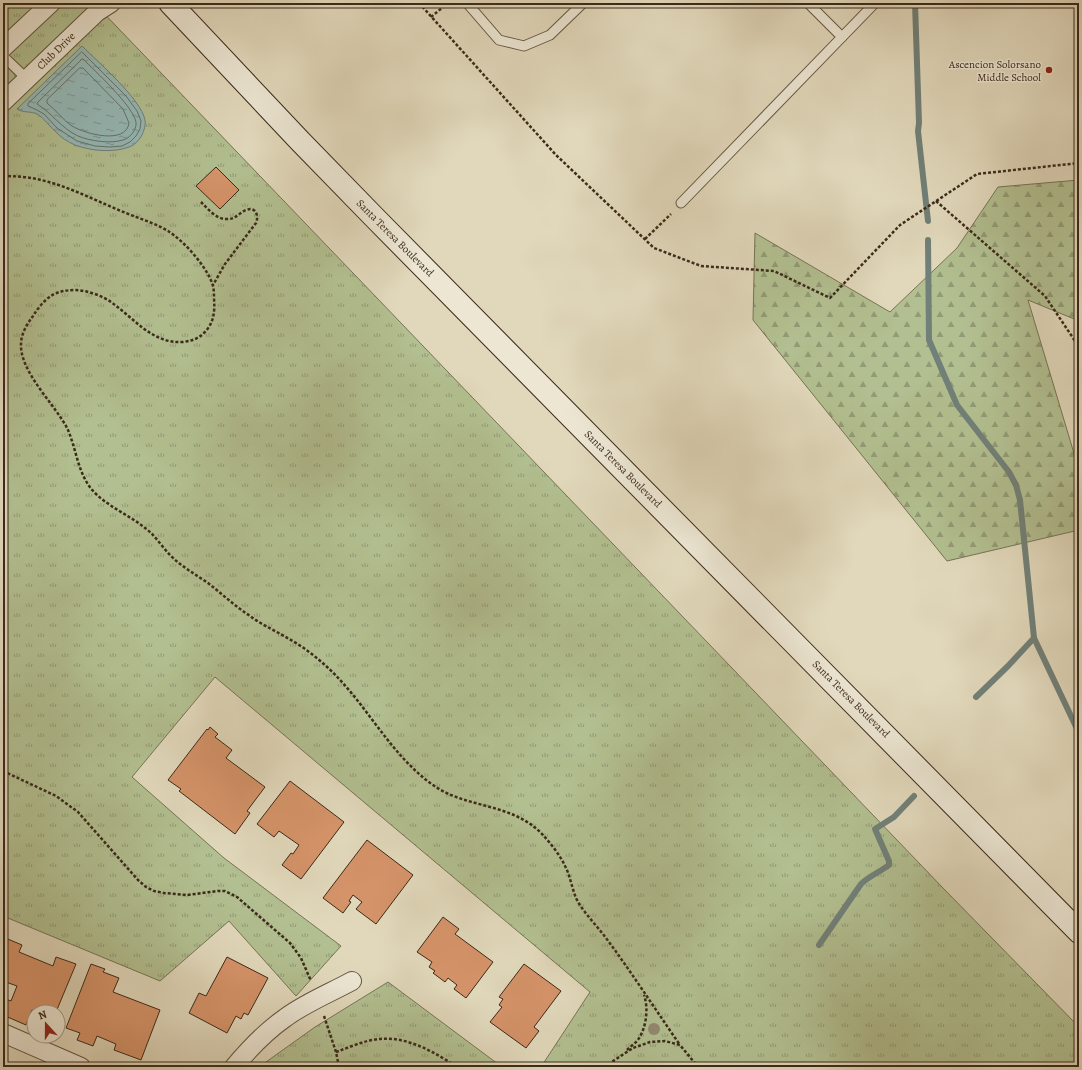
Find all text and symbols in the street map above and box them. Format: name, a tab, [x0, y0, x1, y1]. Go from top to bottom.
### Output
street label: Club Drive	[34, 29, 79, 73]
place label: Ascencion Solorsano Middle School	[948, 57, 1042, 85]
marker: Ascencion Solorsano Middle School	[1044, 65, 1054, 75]
street label: Santa Teresa Boulevard	[353, 196, 437, 280]
street label: Santa Teresa Boulevard	[581, 427, 665, 511]
street label: Santa Teresa Boulevard	[809, 657, 893, 741]
north arrow	[26, 1004, 66, 1044]
text: N	[36, 1007, 49, 1024]

